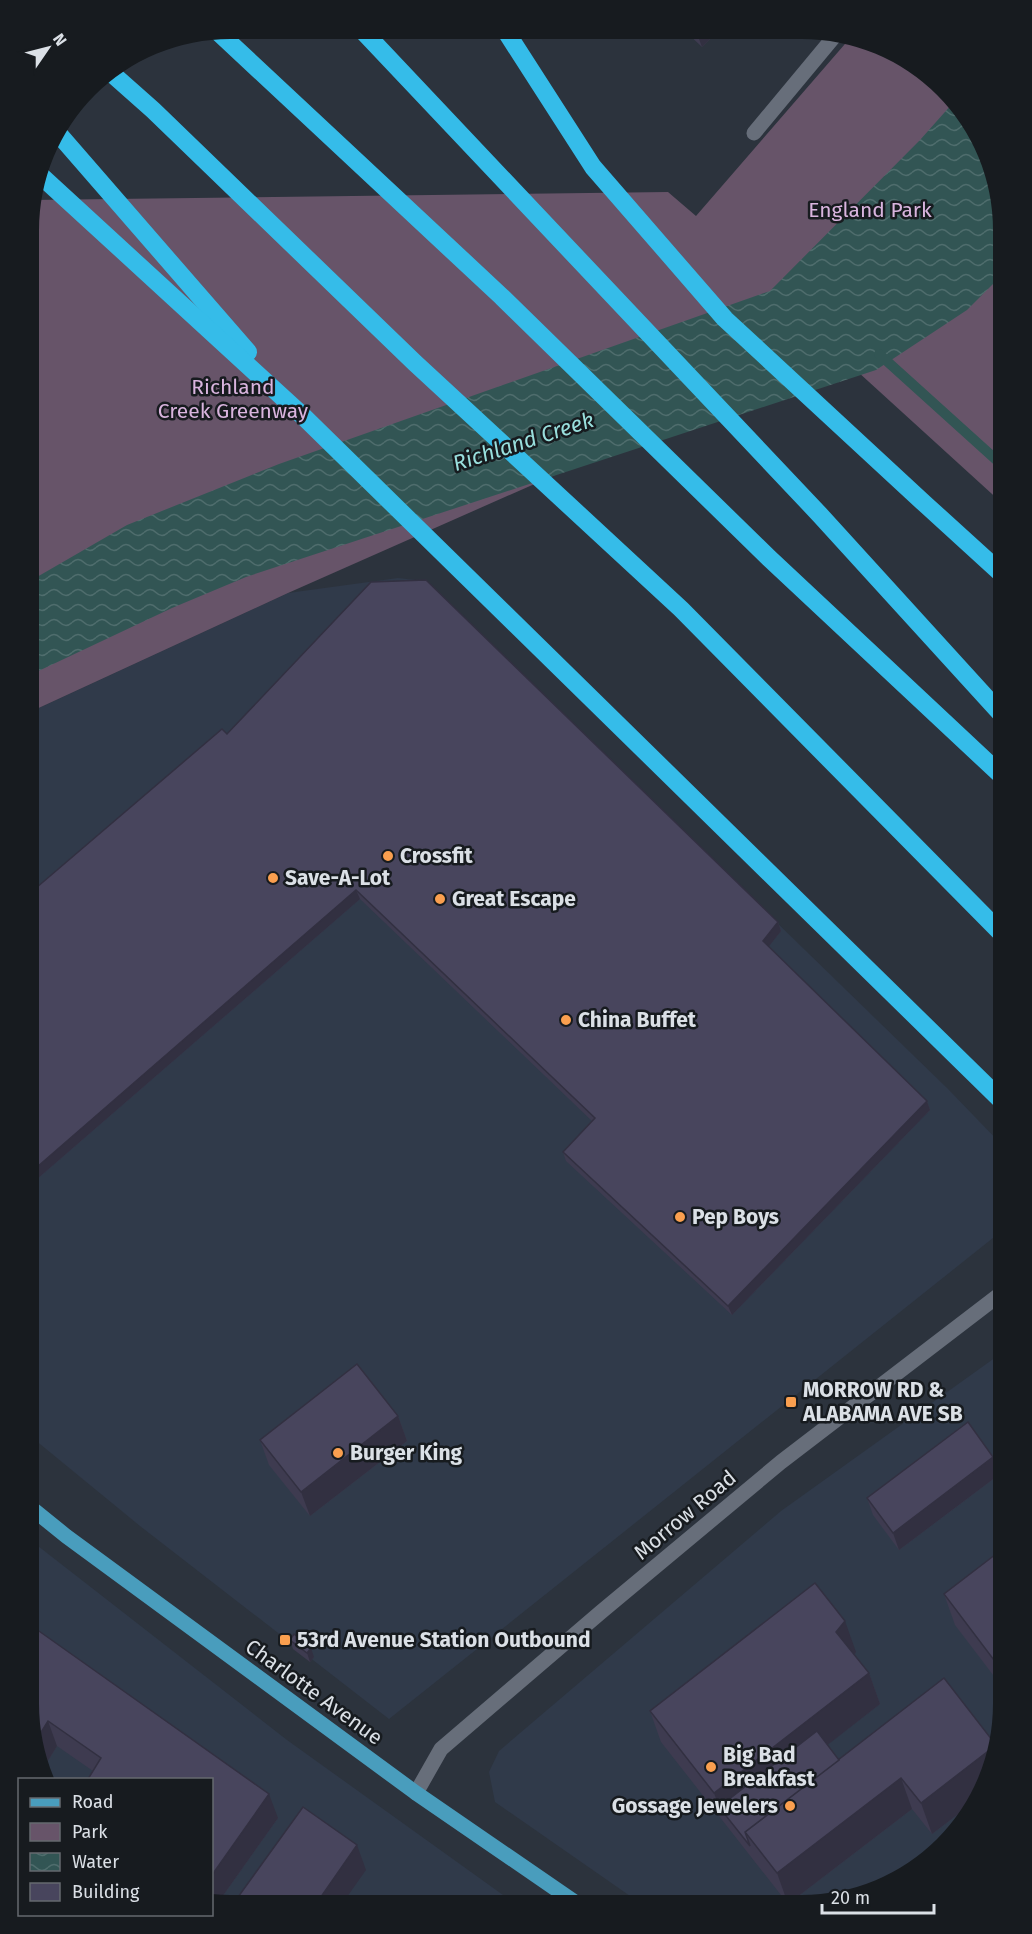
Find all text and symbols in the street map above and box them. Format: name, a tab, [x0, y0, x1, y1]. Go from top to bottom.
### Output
north arrow	[18, 18, 78, 78]
text: N	[49, 30, 71, 49]
park label: England Park	[808, 197, 932, 223]
park label: Richland Creek Greenway	[158, 374, 309, 424]
water label: Richland Creek	[449, 406, 597, 477]
place label: Crossfit	[400, 843, 474, 869]
marker: Crossfit	[381, 849, 395, 863]
place label: Save-A-Lot	[285, 865, 391, 891]
marker: Save-A-Lot	[266, 871, 280, 885]
place label: Great Escape	[452, 886, 576, 912]
marker: Great Escape	[433, 892, 447, 906]
place label: China Buffet	[578, 1007, 697, 1033]
marker: China Buffet	[559, 1013, 573, 1027]
place label: Pep Boys	[692, 1204, 779, 1230]
marker: Pep Boys	[673, 1210, 687, 1224]
place label: MORROW RD & ALABAMA AVE SB	[802, 1377, 963, 1427]
marker: MORROW RD & ALABAMA AVE SB	[784, 1395, 798, 1409]
place label: Burger King	[350, 1440, 463, 1466]
marker: Burger King	[331, 1446, 345, 1460]
street label: Morrow Road	[629, 1465, 741, 1565]
place label: 53rd Avenue Station Outbound	[297, 1627, 591, 1653]
marker: 53rd Avenue Station Outbound	[278, 1633, 292, 1647]
street label: Charlotte Avenue	[240, 1634, 388, 1750]
place label: Big Bad Breakfast	[723, 1742, 816, 1792]
marker: Big Bad Breakfast	[704, 1760, 718, 1774]
legend	[18, 1778, 213, 1916]
text: Road	[72, 1791, 114, 1813]
place label: Gossage Jewelers	[612, 1793, 778, 1819]
marker: Gossage Jewelers	[783, 1799, 797, 1813]
text: Park	[72, 1821, 108, 1843]
text: Water	[72, 1851, 119, 1873]
scale bar	[822, 1877, 934, 1915]
text: Building	[72, 1881, 140, 1903]
text: 20 m	[831, 1887, 870, 1909]

